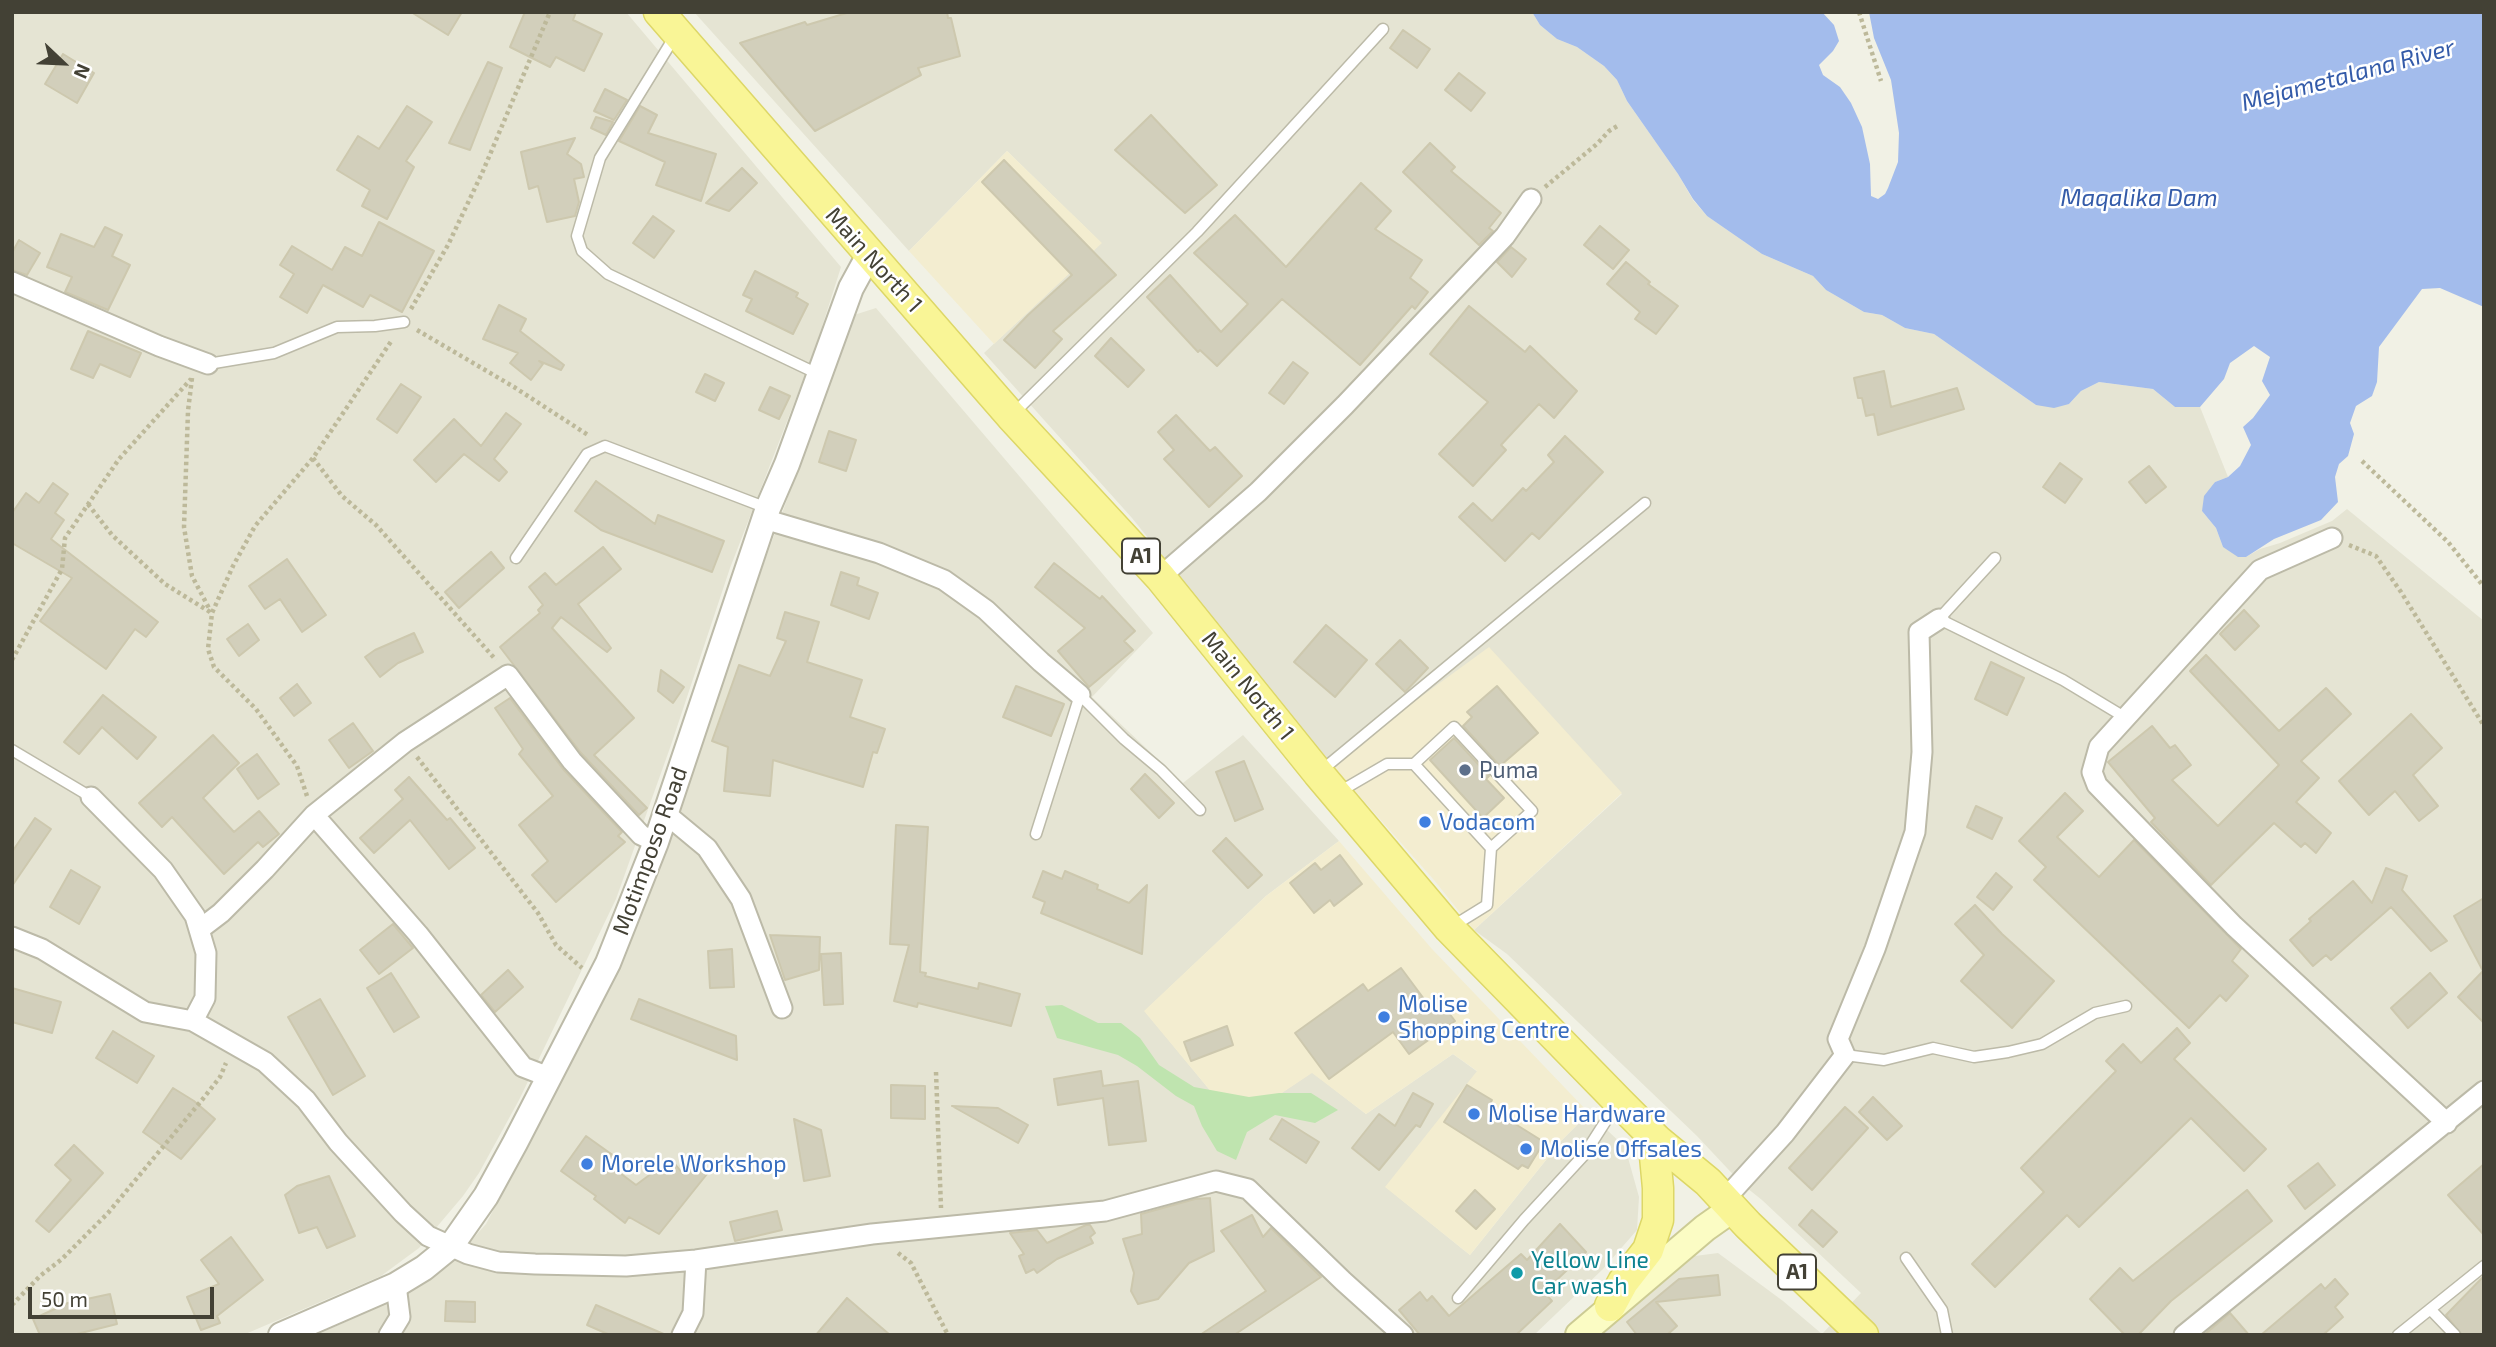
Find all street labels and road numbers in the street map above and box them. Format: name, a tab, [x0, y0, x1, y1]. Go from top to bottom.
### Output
street label: Main North 1	[820, 202, 928, 318]
road number: A1	[1122, 538, 1160, 574]
street label: Main North 1	[1196, 626, 1300, 746]
street label: Motimposo Road	[607, 763, 693, 939]
road number: A1	[1778, 1254, 1816, 1290]

